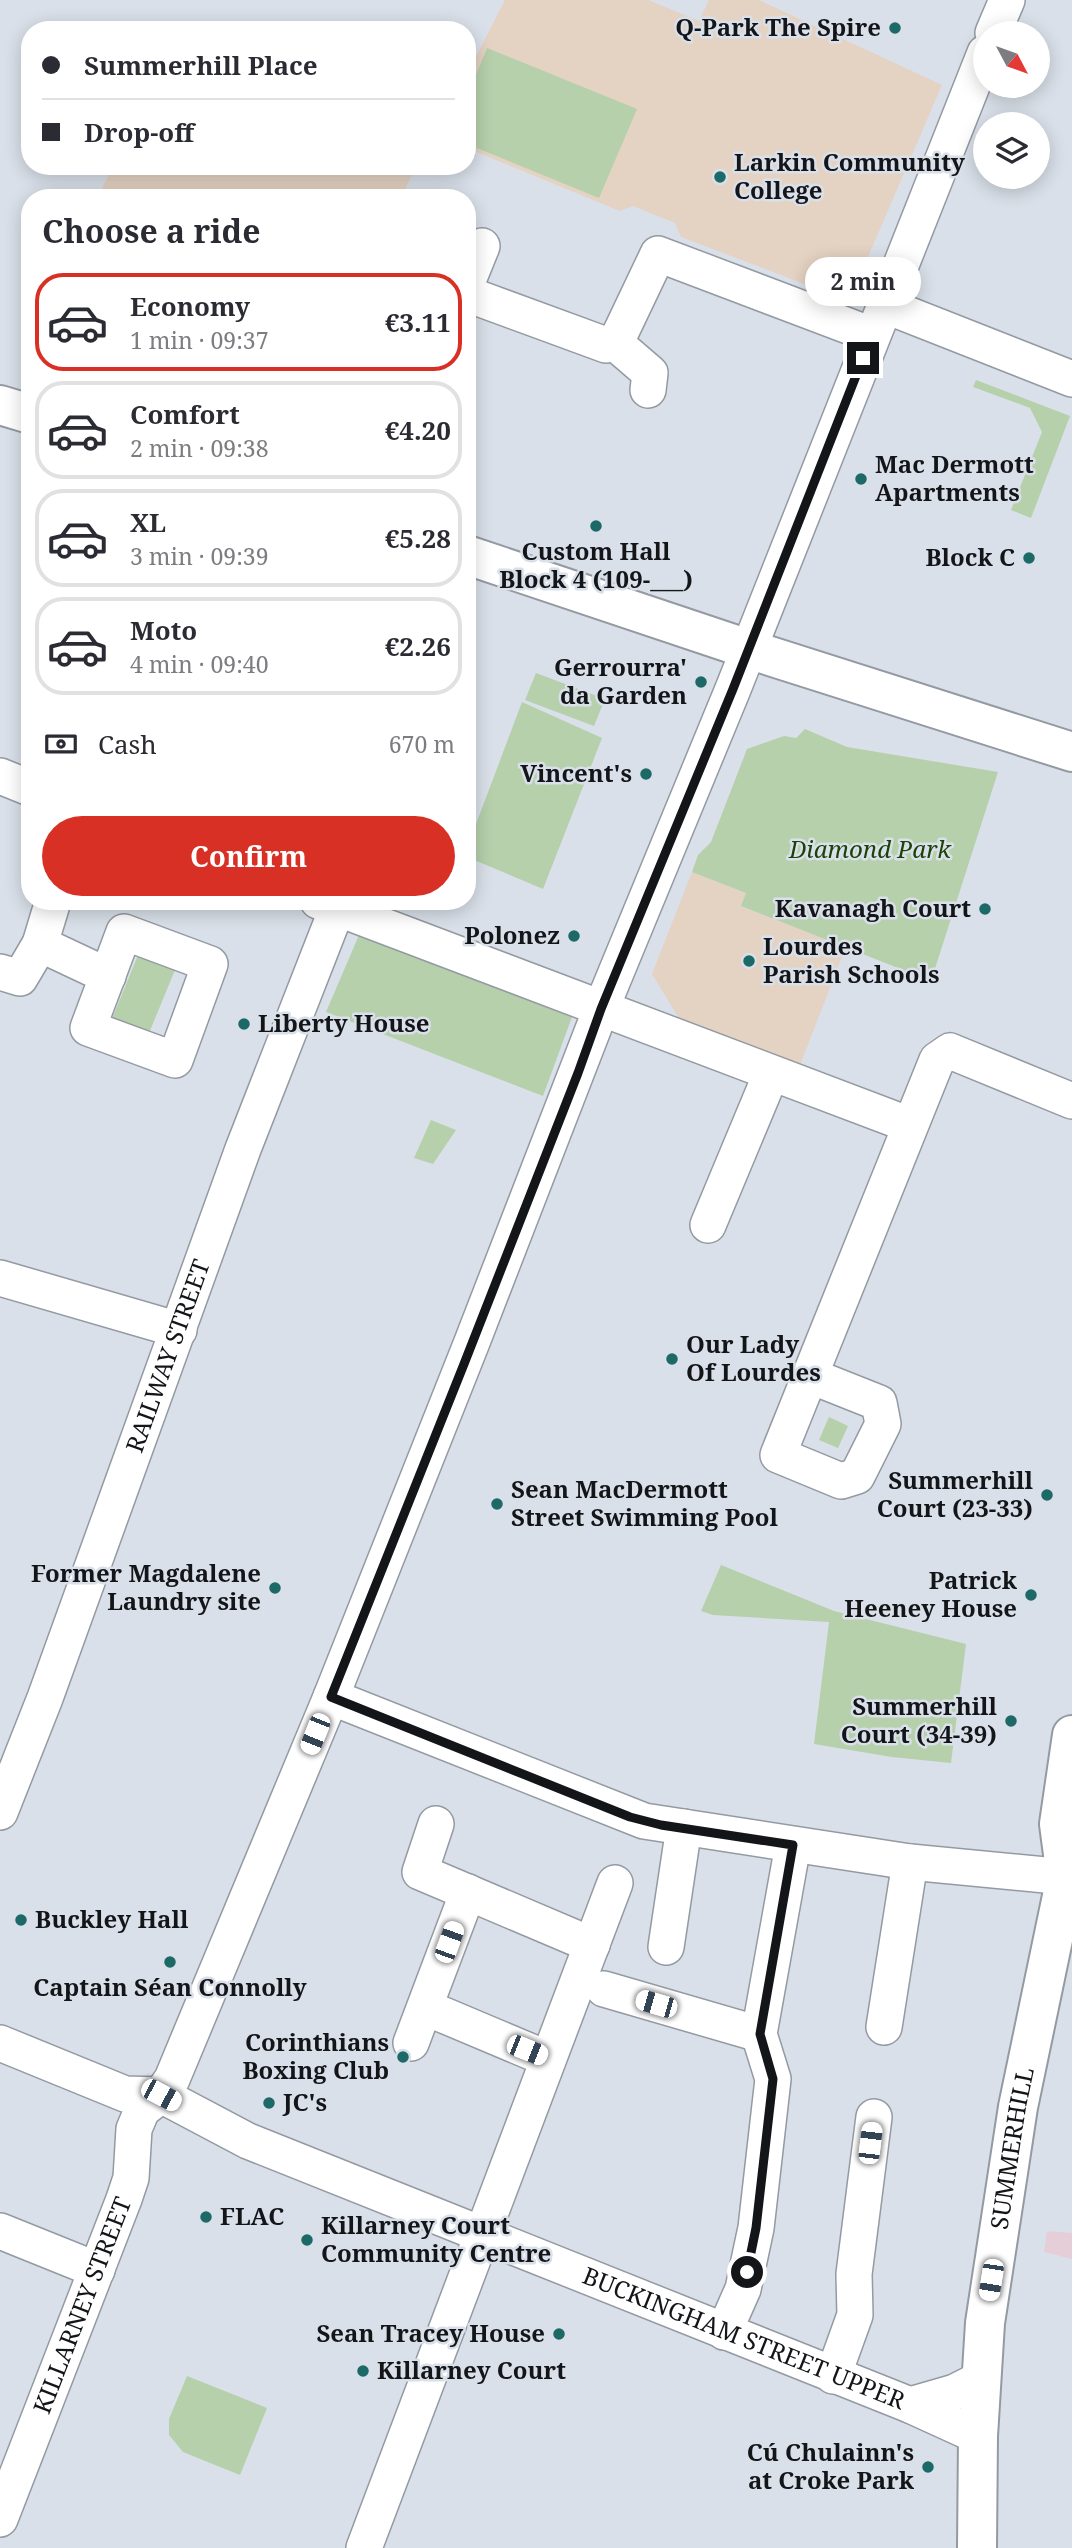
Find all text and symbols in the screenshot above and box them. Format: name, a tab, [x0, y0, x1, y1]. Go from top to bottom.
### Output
place label: Q-Park The Spire	[675, 10, 881, 43]
marker: Q-Park The Spire	[887, 20, 903, 36]
north arrow	[973, 21, 1050, 98]
map controls	[973, 21, 1050, 189]
text: Summerhill Place	[84, 47, 318, 83]
button: layers	[973, 112, 1050, 189]
text: Drop-off	[84, 114, 194, 150]
place label: Larkin Community College	[734, 145, 965, 206]
marker: Larkin Community College	[712, 169, 728, 185]
text: Choose a ride	[42, 209, 261, 252]
callout: 2 min	[805, 256, 921, 306]
text: 2 min	[830, 265, 896, 297]
text: Economy	[130, 288, 250, 324]
icon: car	[46, 291, 109, 354]
text: €3.11	[385, 304, 451, 340]
text: 1 min · 09:37	[130, 324, 268, 356]
route end	[847, 342, 879, 374]
text: Comfort	[130, 396, 240, 432]
icon: car	[46, 399, 109, 462]
text: €4.20	[385, 412, 451, 448]
text: 2 min · 09:38	[130, 432, 268, 464]
place label: Mac Dermott Apartments	[875, 447, 1034, 508]
marker: Mac Dermott Apartments	[853, 471, 869, 487]
text: XL	[130, 504, 166, 540]
icon: car	[46, 507, 109, 570]
marker: Custom Hall Block 4 (109-___)	[588, 518, 604, 534]
text: €5.28	[385, 520, 451, 556]
place label: Custom Hall Block 4 (109-___)	[499, 534, 693, 595]
text: 3 min · 09:39	[130, 540, 268, 572]
place label: Block C	[925, 540, 1015, 573]
marker: Block C	[1021, 550, 1037, 566]
text: Moto	[130, 612, 197, 648]
icon: car	[46, 615, 109, 678]
text: €2.26	[385, 628, 451, 664]
text: 4 min · 09:40	[130, 648, 268, 680]
place label: Gerrourra' da Garden	[554, 650, 687, 711]
marker: Gerrourra' da Garden	[693, 674, 709, 690]
icon: cash	[42, 725, 80, 763]
text: Cash	[98, 726, 157, 762]
text: 670 m	[389, 728, 455, 760]
place label: Vincent's	[520, 756, 632, 789]
marker: Vincent's	[638, 766, 654, 782]
button: Confirm	[42, 816, 455, 896]
park label: Diamond Park	[788, 832, 952, 865]
place label: Kavanagh Court	[775, 891, 971, 924]
marker: Kavanagh Court	[977, 901, 993, 917]
place label: Polonez	[464, 918, 560, 951]
marker: Polonez	[566, 928, 582, 944]
place label: Lourdes Parish Schools	[763, 929, 940, 990]
marker: Lourdes Parish Schools	[741, 953, 757, 969]
place label: Liberty House	[258, 1006, 430, 1039]
marker: Liberty House	[236, 1016, 252, 1032]
street label: RAILWAY STREET	[117, 1254, 217, 1457]
place label: Our Lady Of Lourdes	[686, 1327, 821, 1388]
marker: Our Lady Of Lourdes	[664, 1351, 680, 1367]
place label: Summerhill Court (23-33)	[877, 1463, 1034, 1524]
place label: Sean MacDermott Street Swimming Pool	[511, 1472, 778, 1533]
marker: Summerhill Court (23-33)	[1039, 1487, 1055, 1503]
marker: Sean MacDermott Street Swimming Pool	[489, 1496, 505, 1512]
place label: Former Magdalene Laundry site	[31, 1556, 261, 1617]
place label: Patrick Heeney House	[844, 1563, 1018, 1624]
marker: Former Magdalene Laundry site	[267, 1580, 283, 1596]
marker: Patrick Heeney House	[1023, 1587, 1039, 1603]
place label: Summerhill Court (34-39)	[841, 1689, 998, 1750]
car	[298, 1711, 333, 1757]
marker: Summerhill Court (34-39)	[1003, 1713, 1019, 1729]
place label: Buckley Hall	[35, 1902, 189, 1935]
marker: Buckley Hall	[13, 1912, 29, 1928]
car	[432, 1919, 467, 1965]
marker: Captain Séan Connolly	[162, 1954, 178, 1970]
place label: Captain Séan Connolly	[33, 1970, 307, 2003]
car	[633, 1988, 680, 2020]
place label: Corinthians Boxing Club	[242, 2025, 389, 2086]
car	[504, 2032, 551, 2068]
marker: Corinthians Boxing Club	[395, 2049, 411, 2065]
street label: SUMMERHILL	[982, 2064, 1041, 2231]
car	[138, 2076, 185, 2114]
place label: JC's	[282, 2085, 327, 2118]
marker: JC's	[261, 2095, 277, 2111]
car	[858, 2121, 883, 2165]
street label: KILLARNEY STREET	[24, 2192, 138, 2418]
place label: FLAC	[220, 2199, 284, 2232]
place label: Killarney Court Community Centre	[321, 2208, 551, 2269]
marker: FLAC	[198, 2209, 214, 2225]
marker: Killarney Court Community Centre	[299, 2232, 315, 2248]
route start	[731, 2256, 763, 2288]
street label: BUCKINGHAM STREET UPPER	[578, 2258, 910, 2416]
car	[978, 2258, 1005, 2302]
place label: Sean Tracey House	[316, 2316, 545, 2349]
marker: Sean Tracey House	[551, 2326, 567, 2342]
place label: Killarney Court	[377, 2353, 566, 2386]
marker: Killarney Court	[355, 2363, 371, 2379]
place label: Cú Chulainn's at Croke Park	[747, 2435, 915, 2496]
marker: Cú Chulainn's at Croke Park	[920, 2459, 936, 2475]

